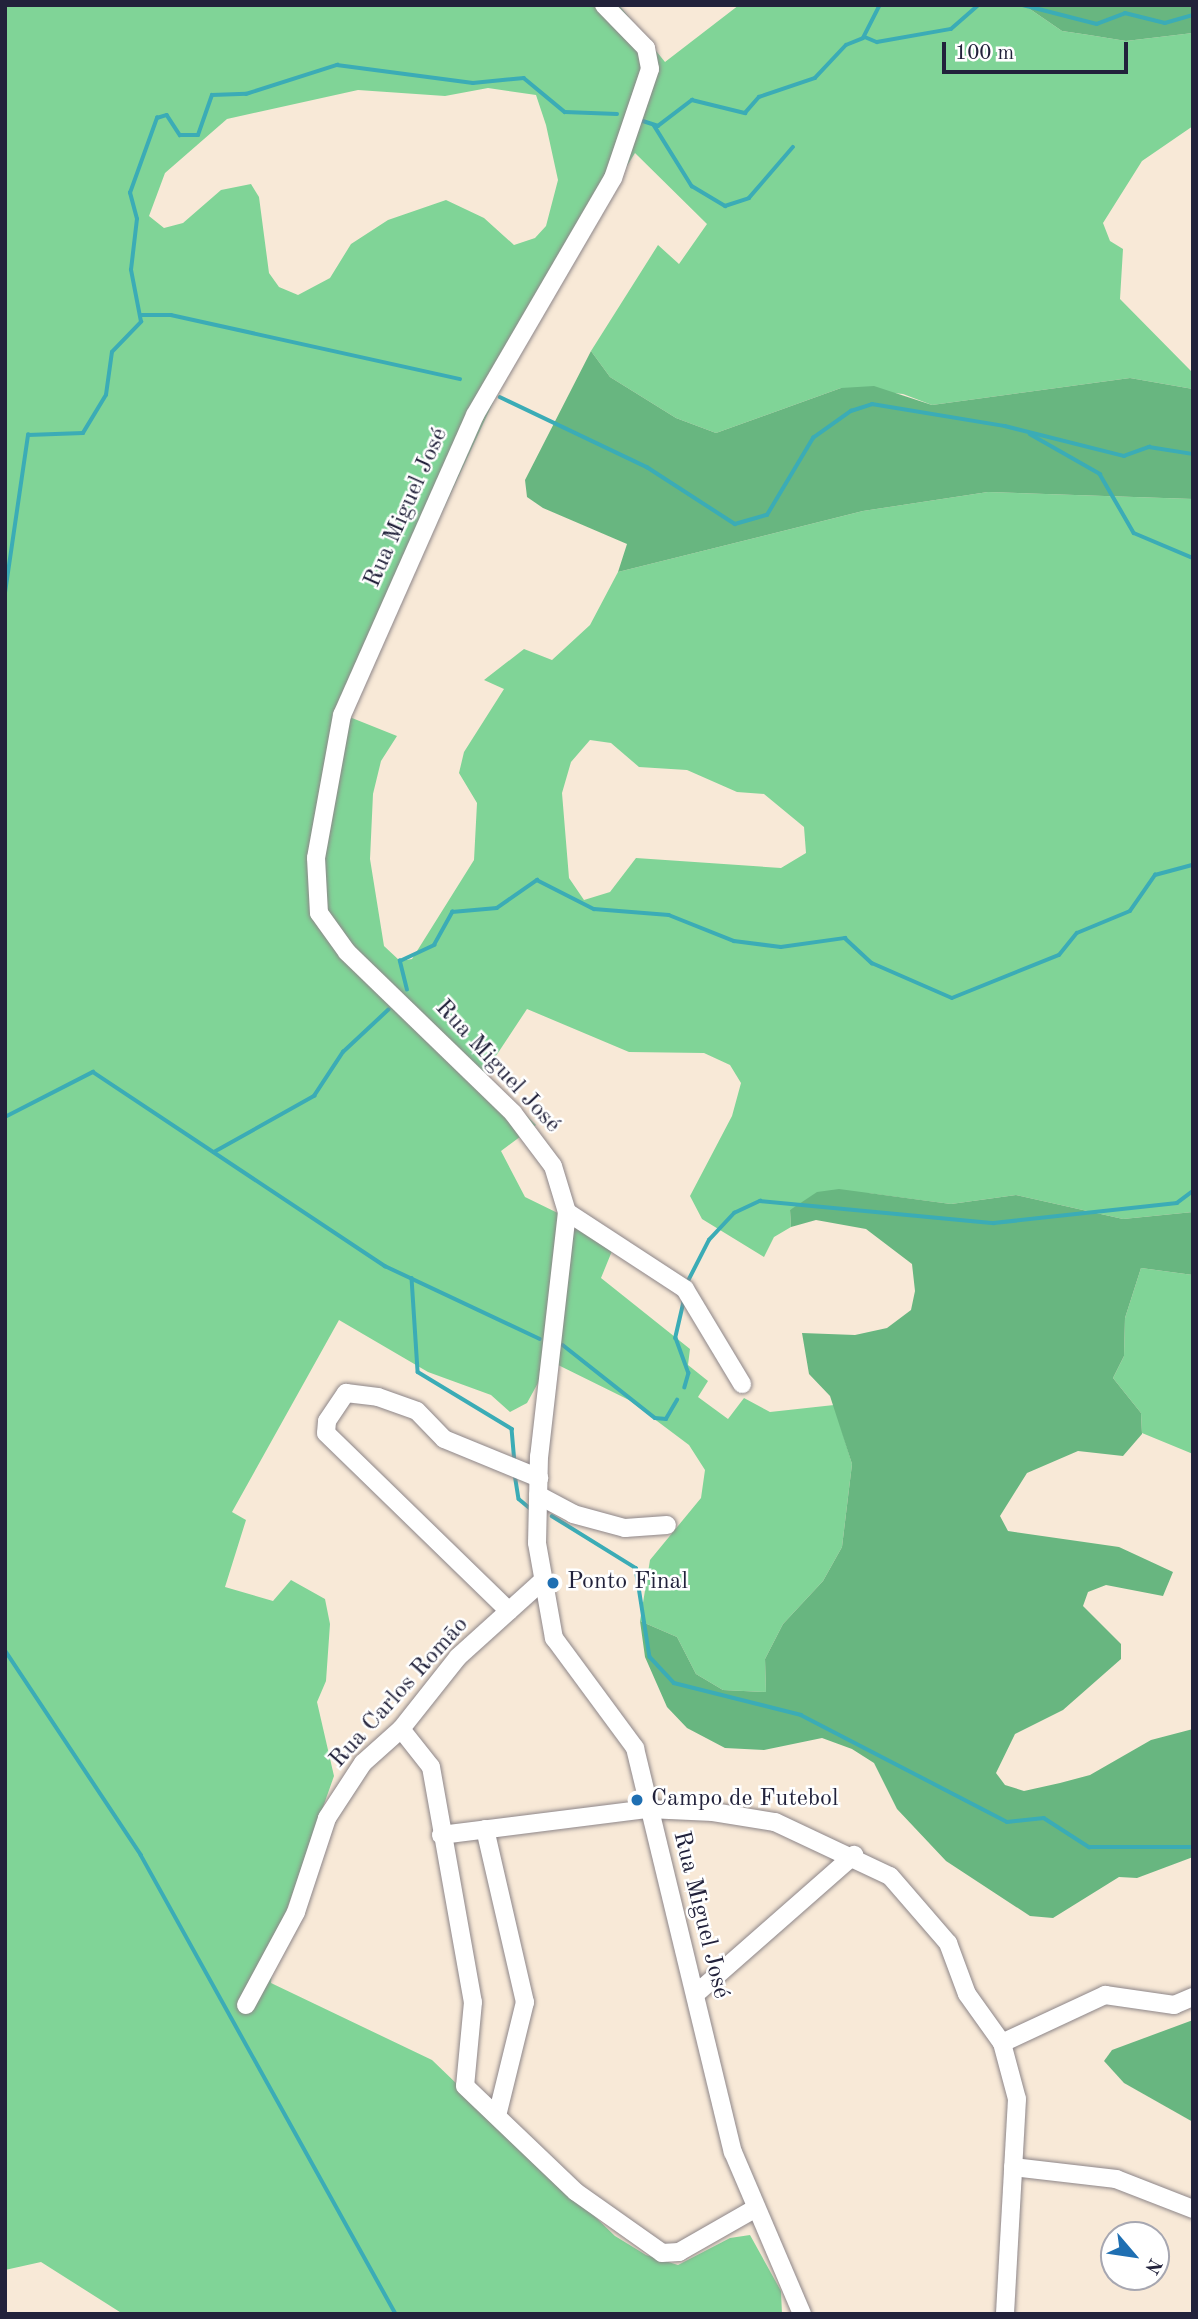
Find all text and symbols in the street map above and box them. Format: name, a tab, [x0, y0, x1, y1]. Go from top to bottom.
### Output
scale bar	[946, 28, 1132, 72]
text: 100 m	[955, 43, 1014, 64]
street label: Rua Miguel José	[359, 424, 455, 592]
street label: Rua Miguel José	[428, 994, 566, 1140]
place label: Ponto Final	[567, 1569, 688, 1597]
marker: Ponto Final	[545, 1575, 561, 1591]
street label: Rua Carlos Romão	[324, 1611, 476, 1775]
place label: Campo de Futebol	[651, 1786, 838, 1814]
marker: Campo de Futebol	[629, 1792, 645, 1808]
street label: Rua Miguel José	[665, 1828, 735, 2002]
north arrow	[1100, 2221, 1170, 2291]
text: N	[1140, 2254, 1164, 2276]

